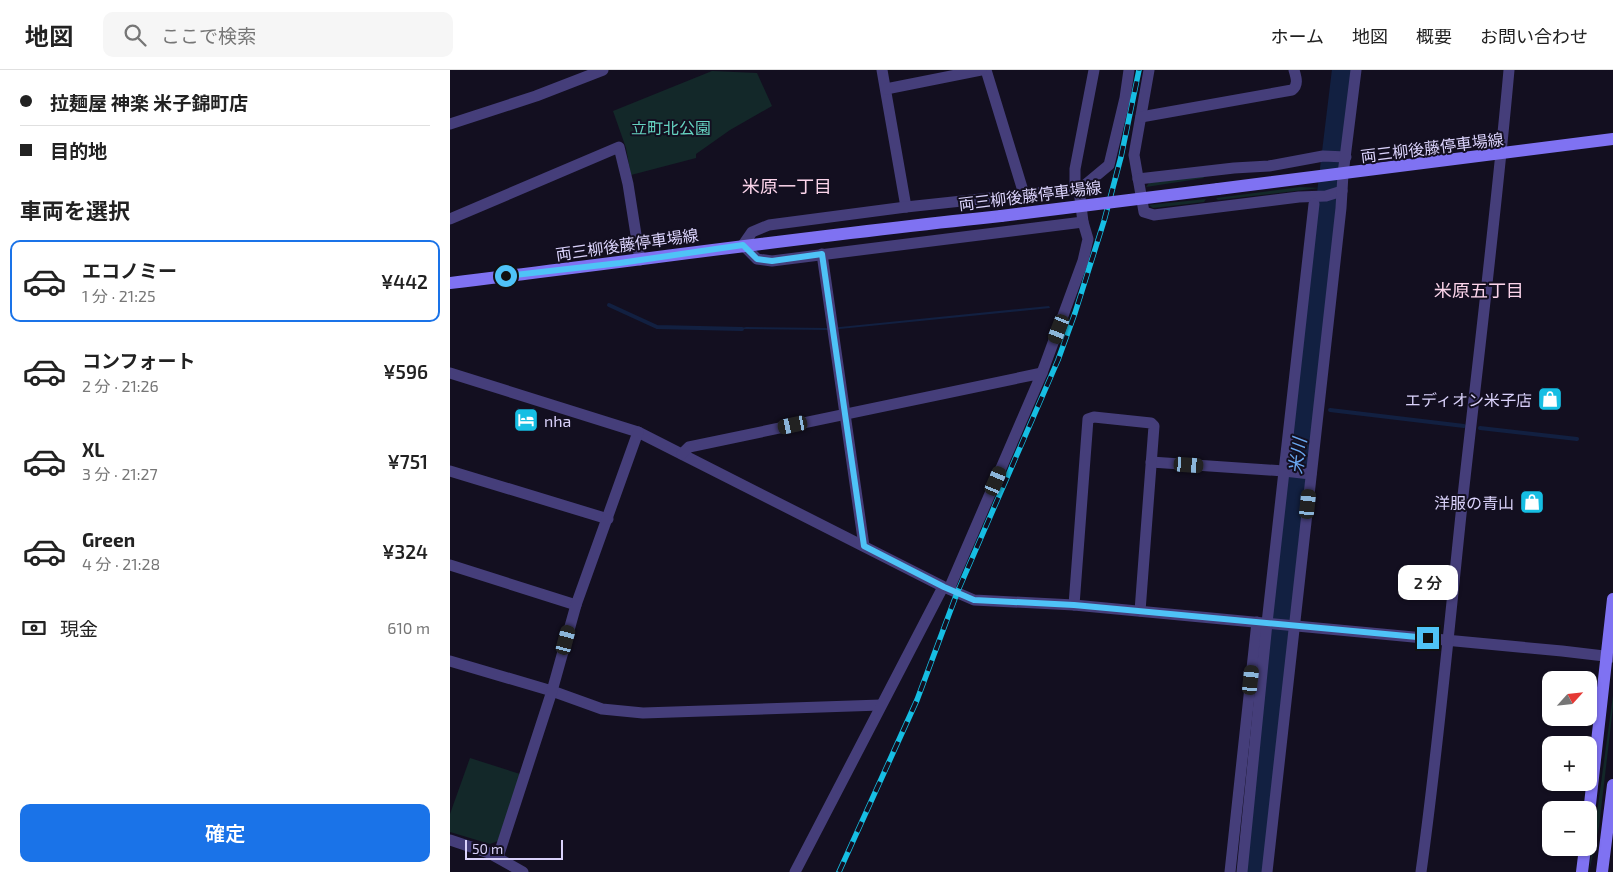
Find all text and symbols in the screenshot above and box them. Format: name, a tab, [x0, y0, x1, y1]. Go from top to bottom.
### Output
search box	[103, 12, 453, 57]
text: 地図	[25, 21, 73, 50]
icon: search	[121, 21, 149, 49]
text: ここで検索	[161, 24, 256, 47]
text: ホーム	[1271, 25, 1324, 47]
text: 地図	[1352, 25, 1388, 47]
text: 概要	[1416, 25, 1452, 47]
text: お問い合わせ	[1480, 25, 1588, 47]
text: 拉麺屋 神楽 米子錦町店	[50, 91, 248, 114]
park label: 立町北公園	[631, 118, 711, 137]
street label: 両三柳後藤停車場線	[1359, 129, 1505, 165]
text: 目的地	[50, 139, 107, 162]
district label: 米原一丁目	[742, 175, 832, 197]
street label: 両三柳後藤停車場線	[957, 177, 1103, 213]
text: 車両を選択	[20, 197, 130, 223]
street label: 両三柳後藤停車場線	[554, 225, 700, 263]
icon: car	[22, 259, 67, 304]
text: エコノミー	[82, 259, 177, 282]
route start	[495, 265, 517, 287]
text: ¥442	[381, 270, 428, 293]
district label: 米原五丁目	[1434, 279, 1524, 301]
text: 1 分 · 21:25	[82, 286, 156, 305]
car	[1046, 312, 1071, 346]
icon: car	[22, 349, 67, 394]
text: コンフォート	[82, 349, 195, 372]
text: ¥596	[383, 360, 428, 383]
text: 2 分 · 21:26	[82, 376, 159, 395]
shop icon: エディオン米子店	[1537, 386, 1563, 412]
place label: エディオン米子店	[1405, 390, 1532, 409]
hotel icon: nha	[513, 407, 539, 433]
place label: nha	[544, 411, 571, 430]
car	[776, 415, 809, 435]
water label: 米川	[1284, 435, 1310, 475]
text: XL	[82, 438, 104, 461]
icon: car	[22, 439, 67, 484]
text: ¥751	[388, 450, 428, 473]
car	[1173, 456, 1204, 474]
text: 3 分 · 21:27	[82, 464, 158, 483]
car	[983, 464, 1008, 498]
car	[1298, 488, 1317, 520]
shop icon: 洋服の青山	[1519, 489, 1545, 515]
place label: 洋服の青山	[1434, 493, 1514, 512]
text: Green	[82, 528, 135, 551]
icon: car	[22, 529, 67, 574]
text: ¥324	[382, 540, 428, 563]
text: 4 分 · 21:28	[82, 554, 160, 573]
callout: 2 分	[1398, 566, 1458, 600]
text: 2 分	[1414, 573, 1442, 592]
icon: cash	[20, 614, 48, 642]
text: 現金	[60, 617, 98, 640]
text: 610 m	[387, 618, 430, 637]
car	[554, 624, 577, 656]
route end	[1417, 627, 1439, 649]
car	[1241, 664, 1260, 696]
north arrow	[1542, 671, 1598, 726]
map controls	[1542, 671, 1597, 856]
button: +	[1542, 736, 1597, 791]
button: −	[1542, 801, 1597, 856]
button: 確定	[20, 804, 430, 862]
scale bar	[465, 837, 562, 860]
text: 50 m	[472, 840, 503, 857]

